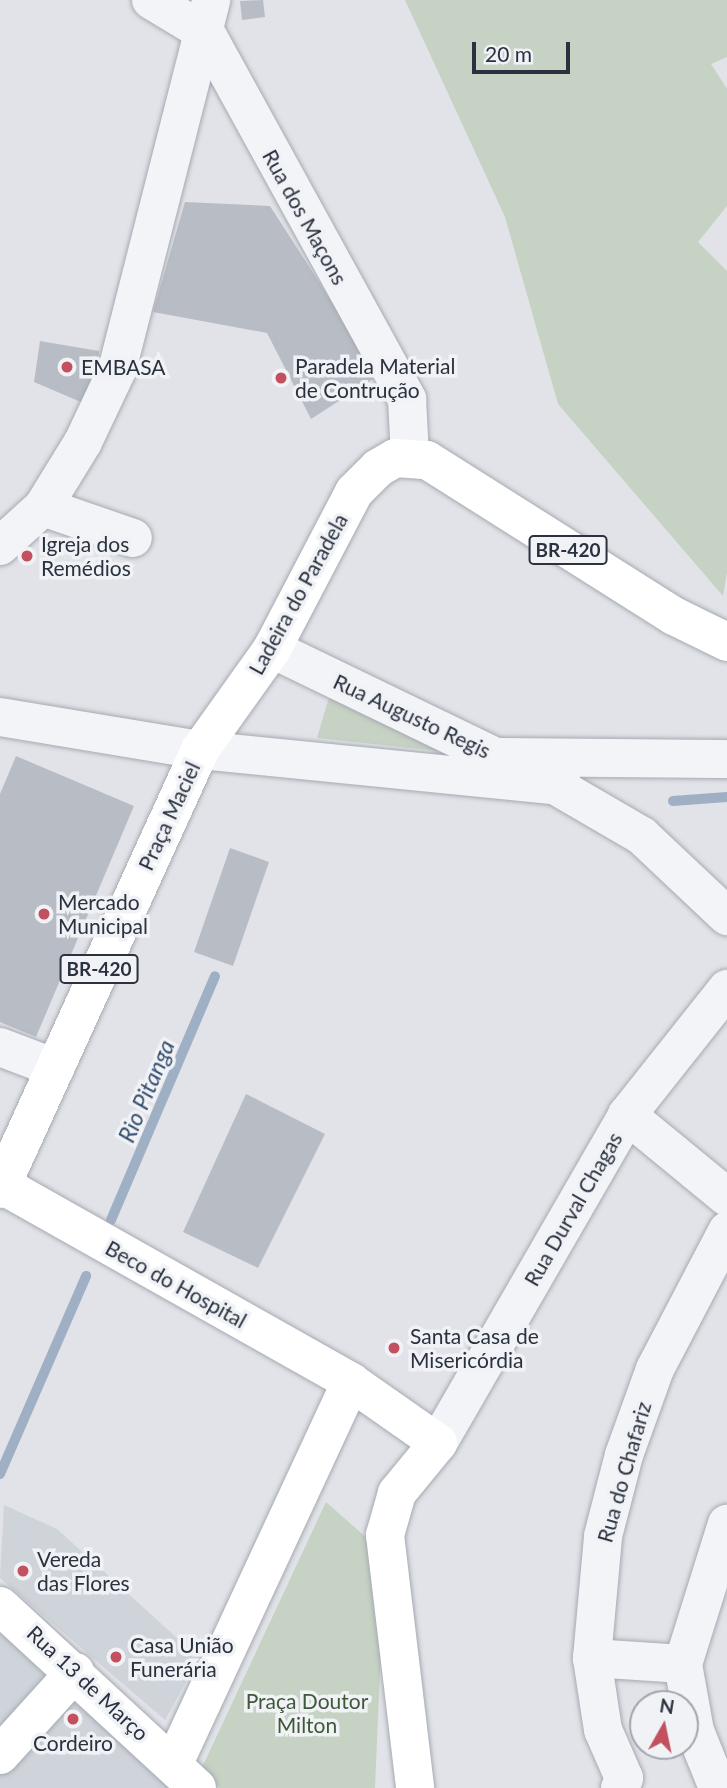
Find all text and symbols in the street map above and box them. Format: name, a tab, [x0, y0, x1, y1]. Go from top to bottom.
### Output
scale bar	[475, 28, 573, 72]
text: 20 m	[485, 41, 532, 66]
street label: Rua dos Maçons	[257, 145, 353, 289]
place label: Paradela Material de Contrução	[295, 353, 455, 403]
place label: EMBASA	[81, 354, 166, 380]
marker: EMBASA	[59, 359, 75, 375]
marker: Paradela Material de Contrução	[273, 370, 289, 386]
street label: Ladeira do Paradela	[243, 509, 353, 679]
place label: Igreja dos Remédios	[41, 531, 131, 581]
road number: BR-420	[528, 534, 608, 566]
marker: Igreja dos Remédios	[19, 548, 35, 564]
street label: Rua Augusto Regis	[329, 668, 495, 764]
street label: Praça Maciel	[133, 758, 205, 874]
place label: Mercado Municipal	[58, 889, 148, 939]
marker: Mercado Municipal	[36, 906, 52, 922]
road number: BR-420	[59, 953, 139, 984]
water label: Rio Pitanga	[112, 1036, 180, 1146]
street label: Rua Durval Chagas	[519, 1128, 627, 1290]
street label: Beco do Hospital	[101, 1235, 251, 1333]
place label: Santa Casa de Misericórdia	[410, 1323, 539, 1373]
marker: Santa Casa de Misericórdia	[384, 1338, 404, 1358]
street label: Rua do Chafariz	[592, 1399, 656, 1545]
place label: Vereda das Flores	[37, 1546, 130, 1596]
marker: Vereda das Flores	[15, 1563, 31, 1579]
street label: Rua 13 de Março	[22, 1620, 154, 1746]
place label: Casa União Funerária	[130, 1632, 234, 1682]
marker: Casa União Funerária	[108, 1649, 124, 1665]
park label: Praça Doutor Milton	[246, 1688, 368, 1738]
north arrow	[629, 1690, 699, 1760]
text: N	[658, 1693, 676, 1718]
marker: Cordeiro	[65, 1711, 81, 1727]
place label: Cordeiro	[33, 1730, 113, 1756]

